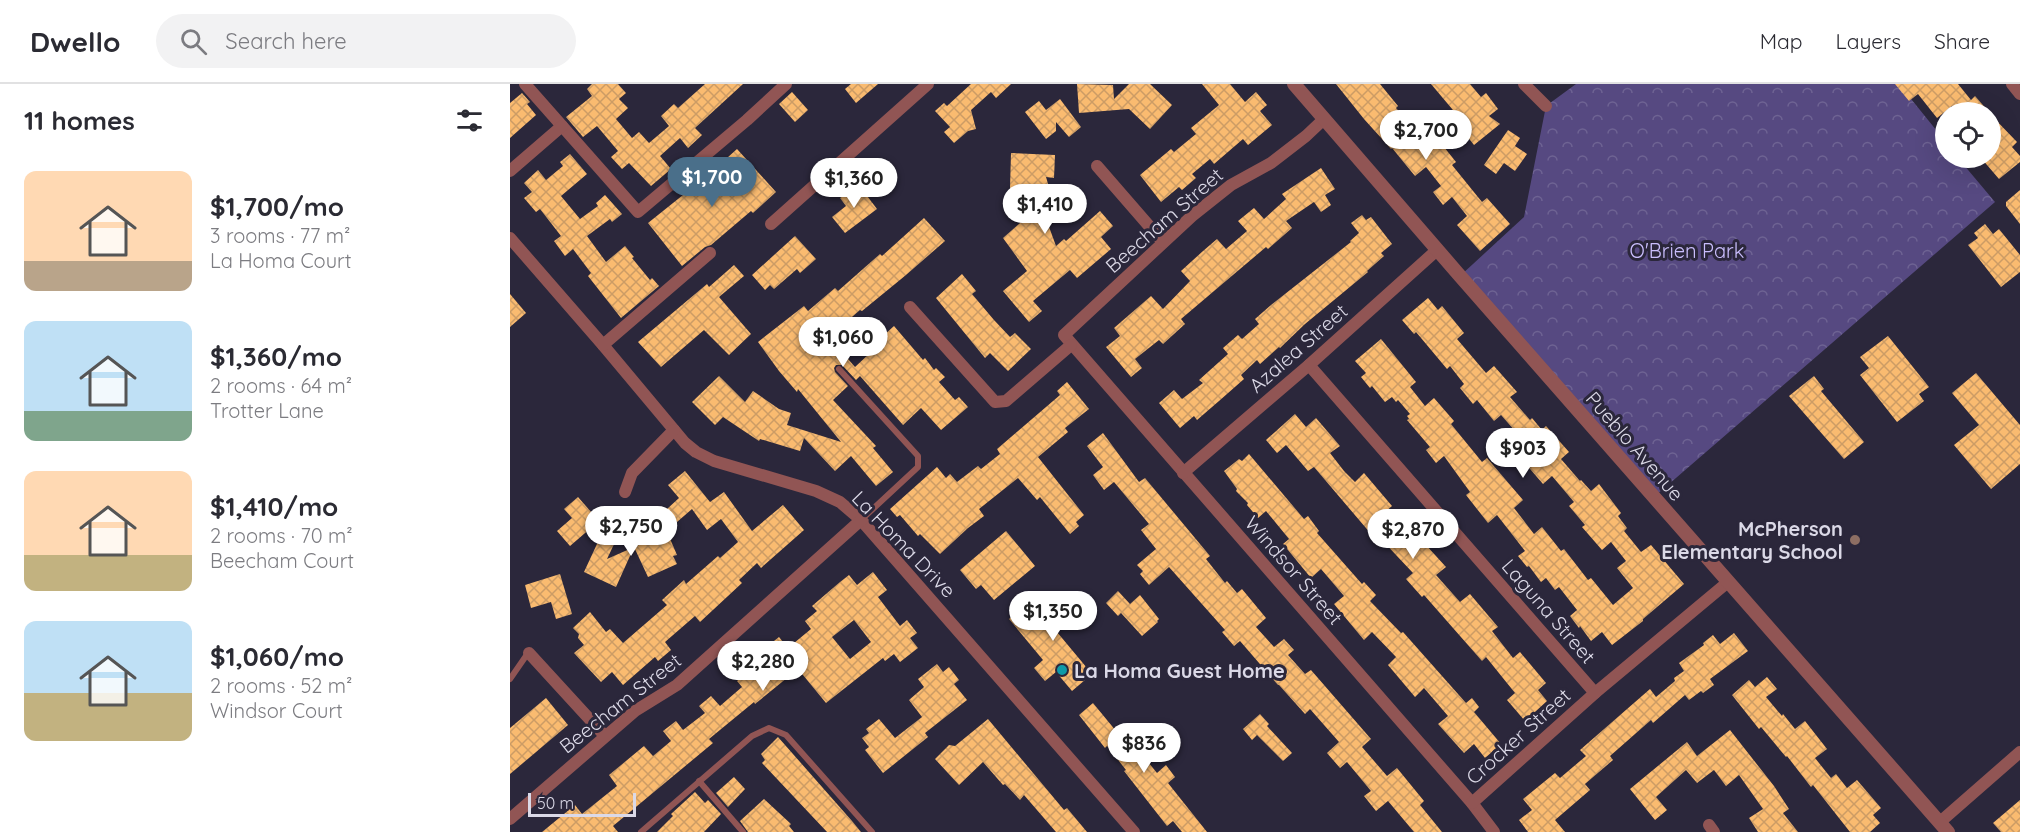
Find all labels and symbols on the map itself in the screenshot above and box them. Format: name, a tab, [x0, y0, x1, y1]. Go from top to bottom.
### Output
pin: $2,700	[1377, 110, 1475, 161]
pin: $1,700	[663, 157, 761, 208]
pin: $1,360	[805, 158, 903, 209]
street label: Beecham Street	[1100, 162, 1228, 278]
pin: $1,410	[996, 184, 1094, 235]
park label: O'Brien Park	[1630, 238, 1744, 263]
street label: Azalea Street	[1244, 298, 1353, 398]
pin: $1,060	[794, 317, 892, 368]
street label: Pueblo Avenue	[1581, 386, 1689, 506]
pin: $903	[1487, 428, 1559, 479]
street label: La Homa Drive	[847, 485, 961, 603]
pin: $2,750	[582, 506, 680, 557]
pin: $2,870	[1364, 509, 1462, 560]
street label: Windsor Street	[1240, 510, 1348, 630]
place label: McPherson Elementary School	[1661, 516, 1843, 564]
marker: McPherson Elementary School	[1848, 533, 1862, 547]
street label: Laguna Street	[1497, 554, 1601, 669]
pin: $1,350	[1004, 591, 1102, 642]
pin: $2,280	[714, 641, 812, 692]
street label: Beecham Street	[554, 648, 686, 758]
place label: La Homa Guest Home	[1074, 658, 1285, 683]
marker: La Homa Guest Home	[1055, 663, 1069, 677]
street label: Crocker Street	[1461, 682, 1576, 789]
pin: $836	[1108, 723, 1180, 774]
scale bar	[528, 790, 636, 818]

